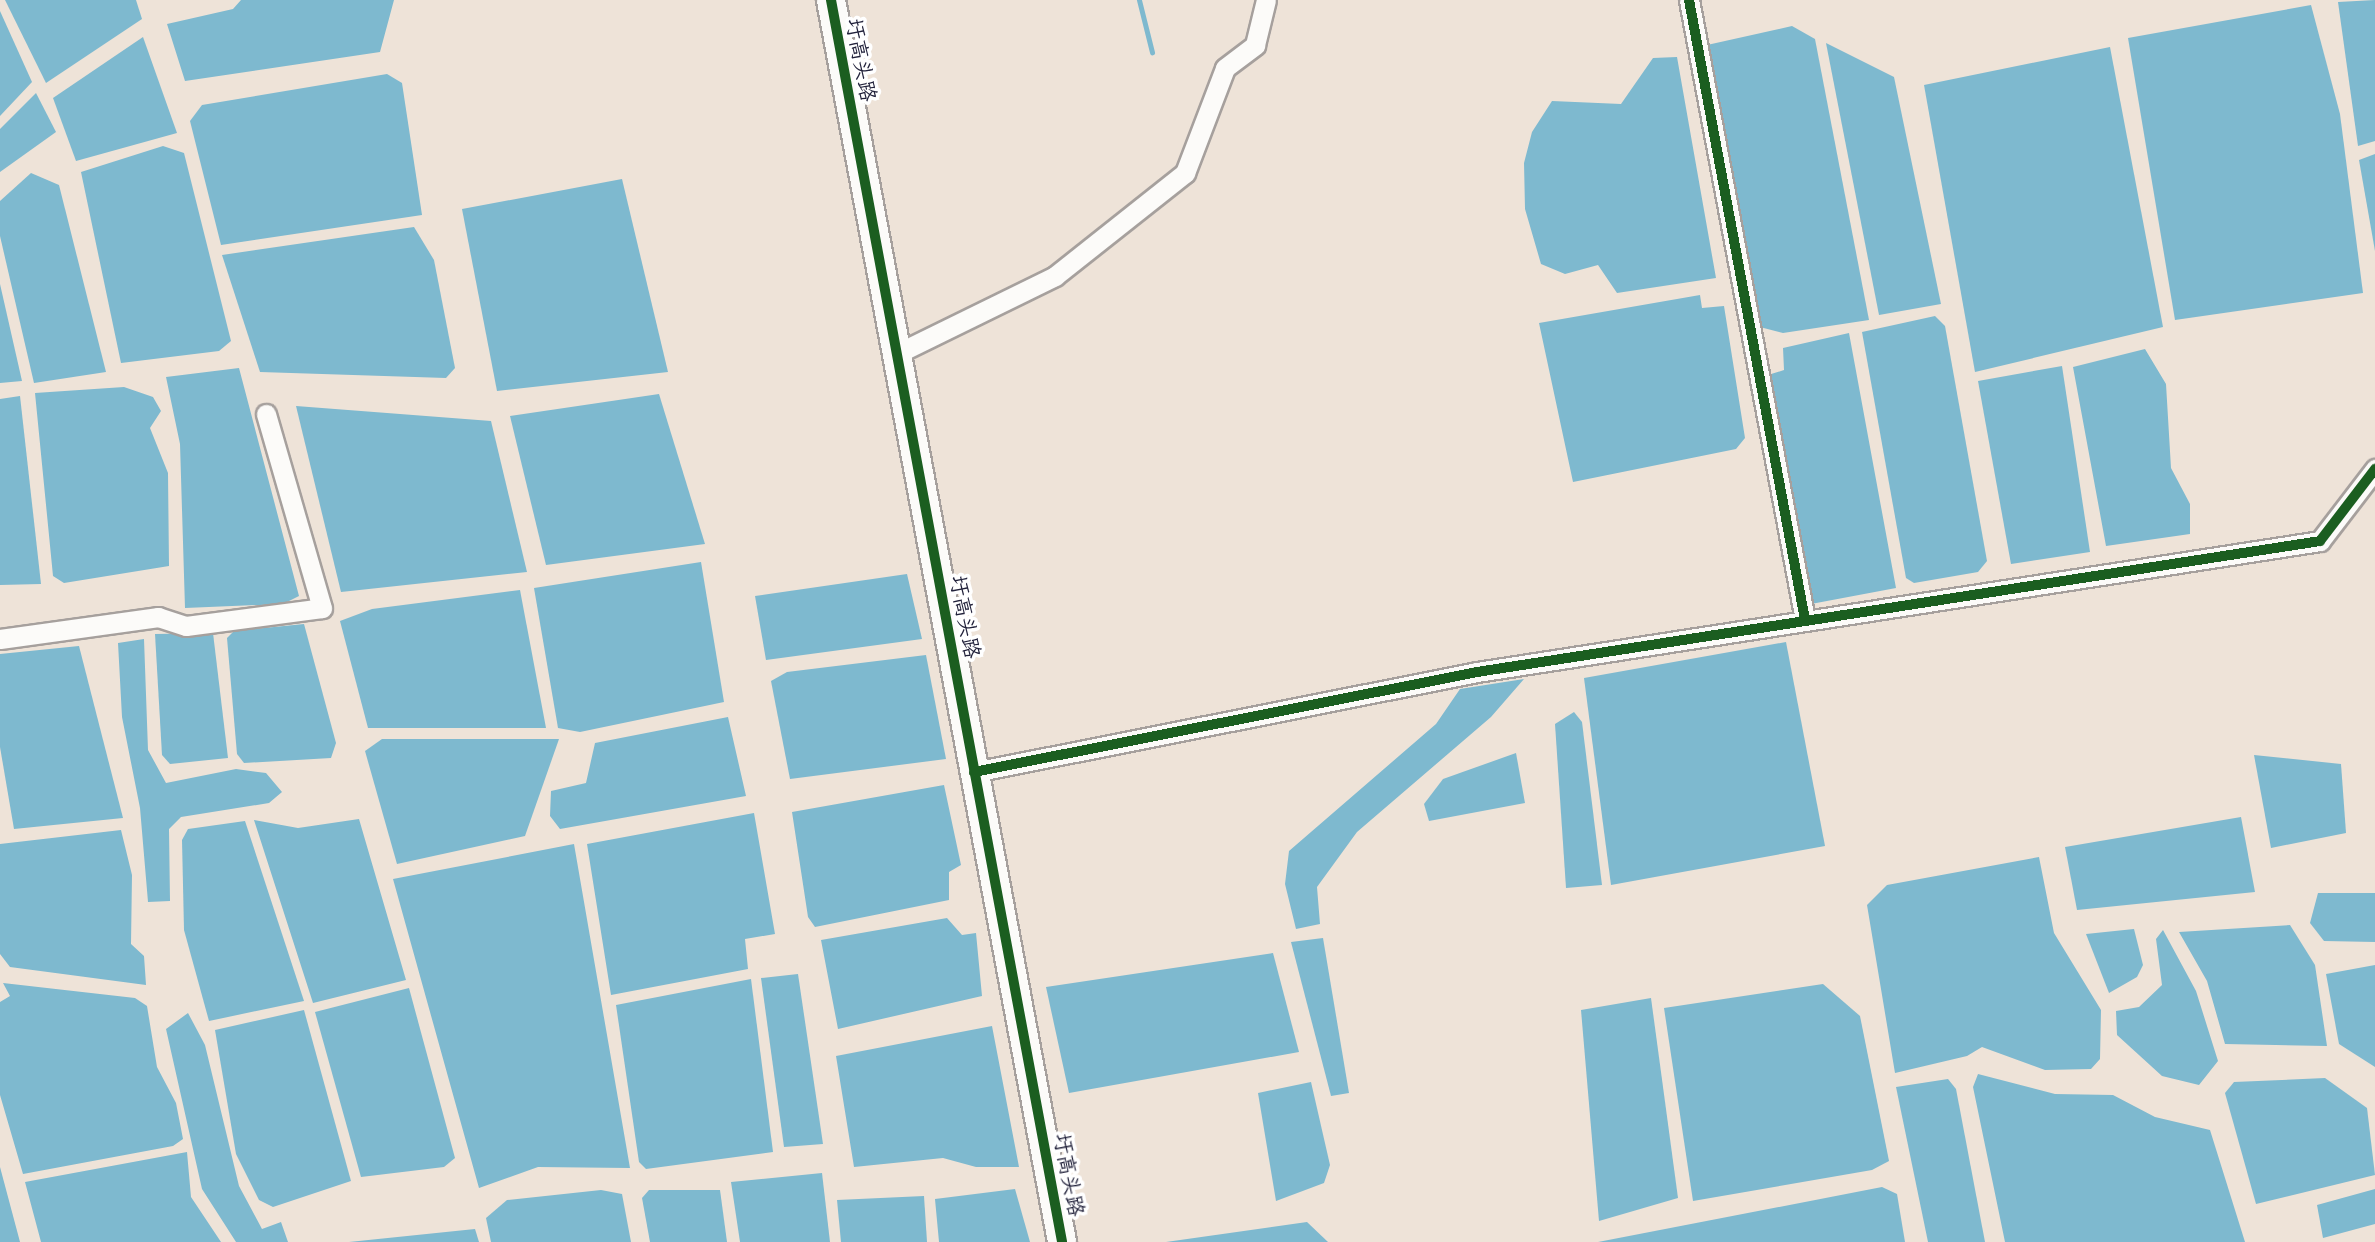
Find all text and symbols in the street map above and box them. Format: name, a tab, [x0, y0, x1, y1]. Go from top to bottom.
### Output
street label: 圩高头路	[841, 16, 881, 104]
street label: 圩高头路	[945, 573, 985, 661]
street label: 圩高头路	[1049, 1131, 1089, 1219]

